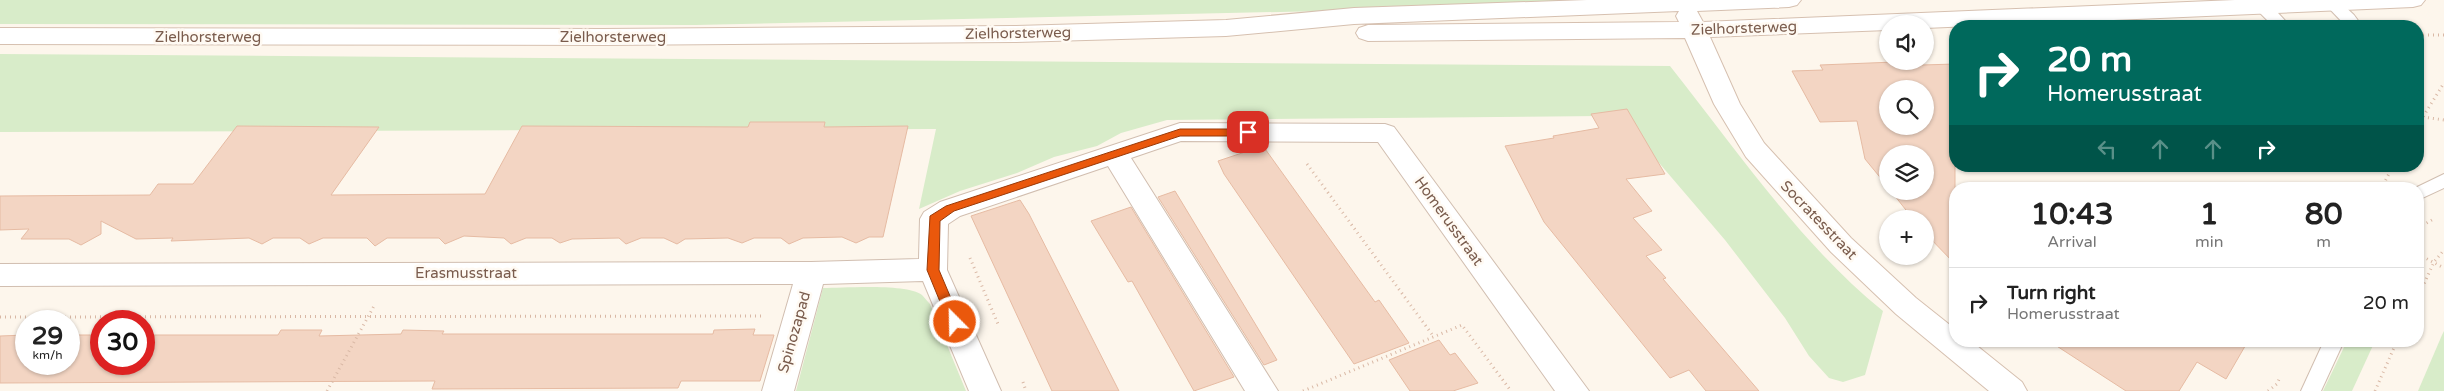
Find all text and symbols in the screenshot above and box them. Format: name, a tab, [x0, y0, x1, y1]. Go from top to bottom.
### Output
map controls	[1879, 15, 1934, 265]
button: sound	[1879, 15, 1934, 70]
street label: Zielhorsterweg	[1691, 17, 1797, 39]
street label: Zielhorsterweg	[965, 23, 1071, 43]
street label: Zielhorsterweg	[155, 28, 261, 46]
street label: Zielhorsterweg	[560, 28, 666, 46]
text: 20 m	[2047, 39, 2132, 81]
icon: right	[1964, 40, 2029, 105]
button: search	[1879, 80, 1934, 135]
text: Homerusstraat	[2047, 81, 2202, 107]
pin	[1227, 111, 1269, 153]
icon: arrive	[1234, 118, 1262, 146]
icon: left	[2093, 135, 2121, 163]
icon: ahead	[2146, 135, 2174, 163]
icon: ahead	[2199, 135, 2227, 163]
icon: right	[2252, 135, 2280, 163]
button: layers	[1879, 145, 1934, 200]
street label: Homerusstraat	[1411, 173, 1487, 269]
street label: Socratesstraat	[1777, 177, 1861, 263]
text: 10:43	[2030, 196, 2114, 233]
text: 1	[2200, 196, 2219, 233]
text: 80	[2305, 196, 2343, 233]
button: +	[1879, 210, 1934, 265]
text: Arrival	[2047, 232, 2097, 252]
text: min	[2195, 232, 2223, 252]
text: m	[2316, 232, 2331, 252]
street label: Erasmusstraat	[415, 264, 517, 282]
text: Turn right	[2007, 282, 2095, 304]
street label: Spinozapad	[774, 289, 814, 375]
icon: right	[1964, 289, 1992, 317]
text: 20 m	[2363, 292, 2409, 314]
position arrow	[928, 295, 980, 347]
text: Homerusstraat	[2007, 304, 2120, 324]
speed limit sign: 30	[90, 310, 155, 375]
text: 29	[32, 321, 63, 351]
text: km/h	[32, 348, 63, 362]

